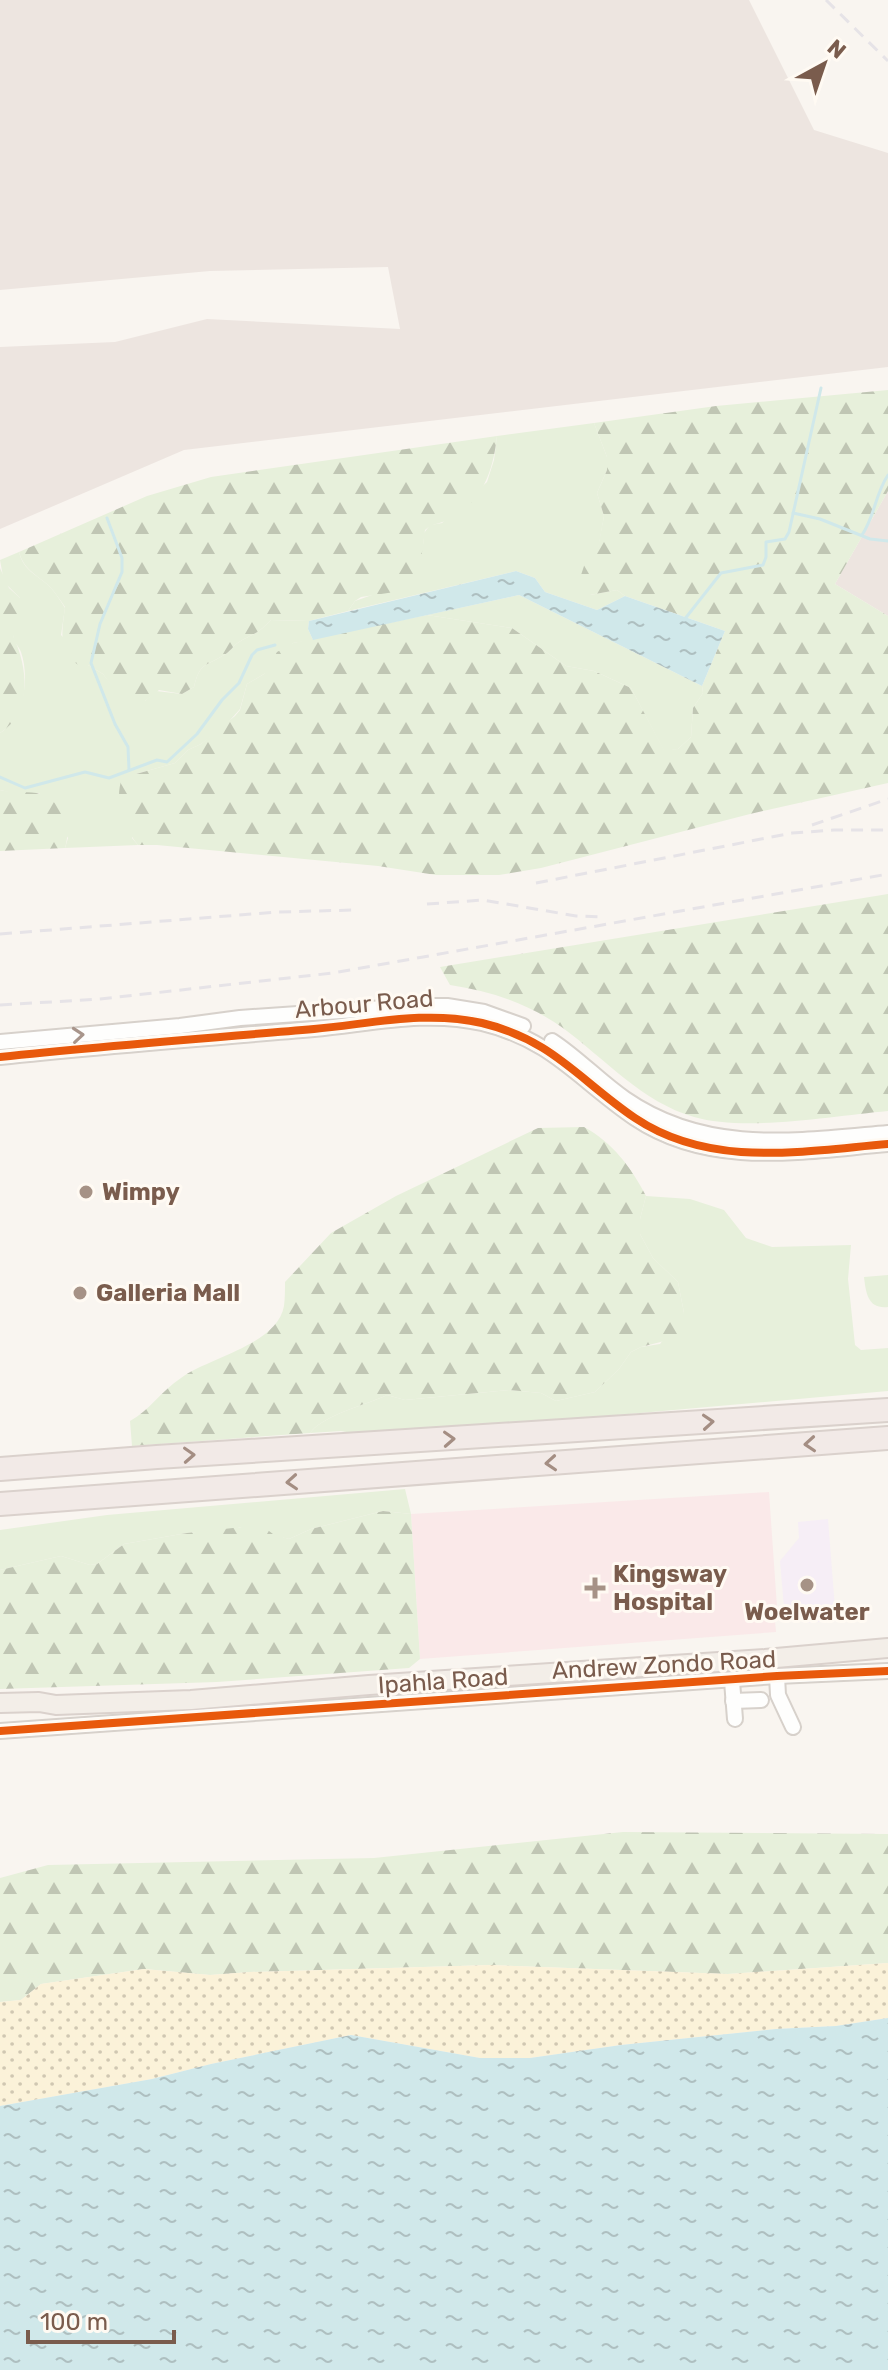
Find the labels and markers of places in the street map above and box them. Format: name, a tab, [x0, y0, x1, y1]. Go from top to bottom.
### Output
place label: Wimpy	[102, 1178, 180, 1206]
marker: Wimpy	[77, 1183, 95, 1201]
place label: Galleria Mall	[96, 1279, 240, 1307]
marker: Galleria Mall	[71, 1284, 89, 1302]
place label: Kingsway Hospital	[613, 1560, 727, 1616]
marker: Woelwater	[798, 1576, 816, 1594]
marker: Kingsway Hospital	[584, 1577, 606, 1599]
place label: Woelwater	[744, 1598, 870, 1626]

